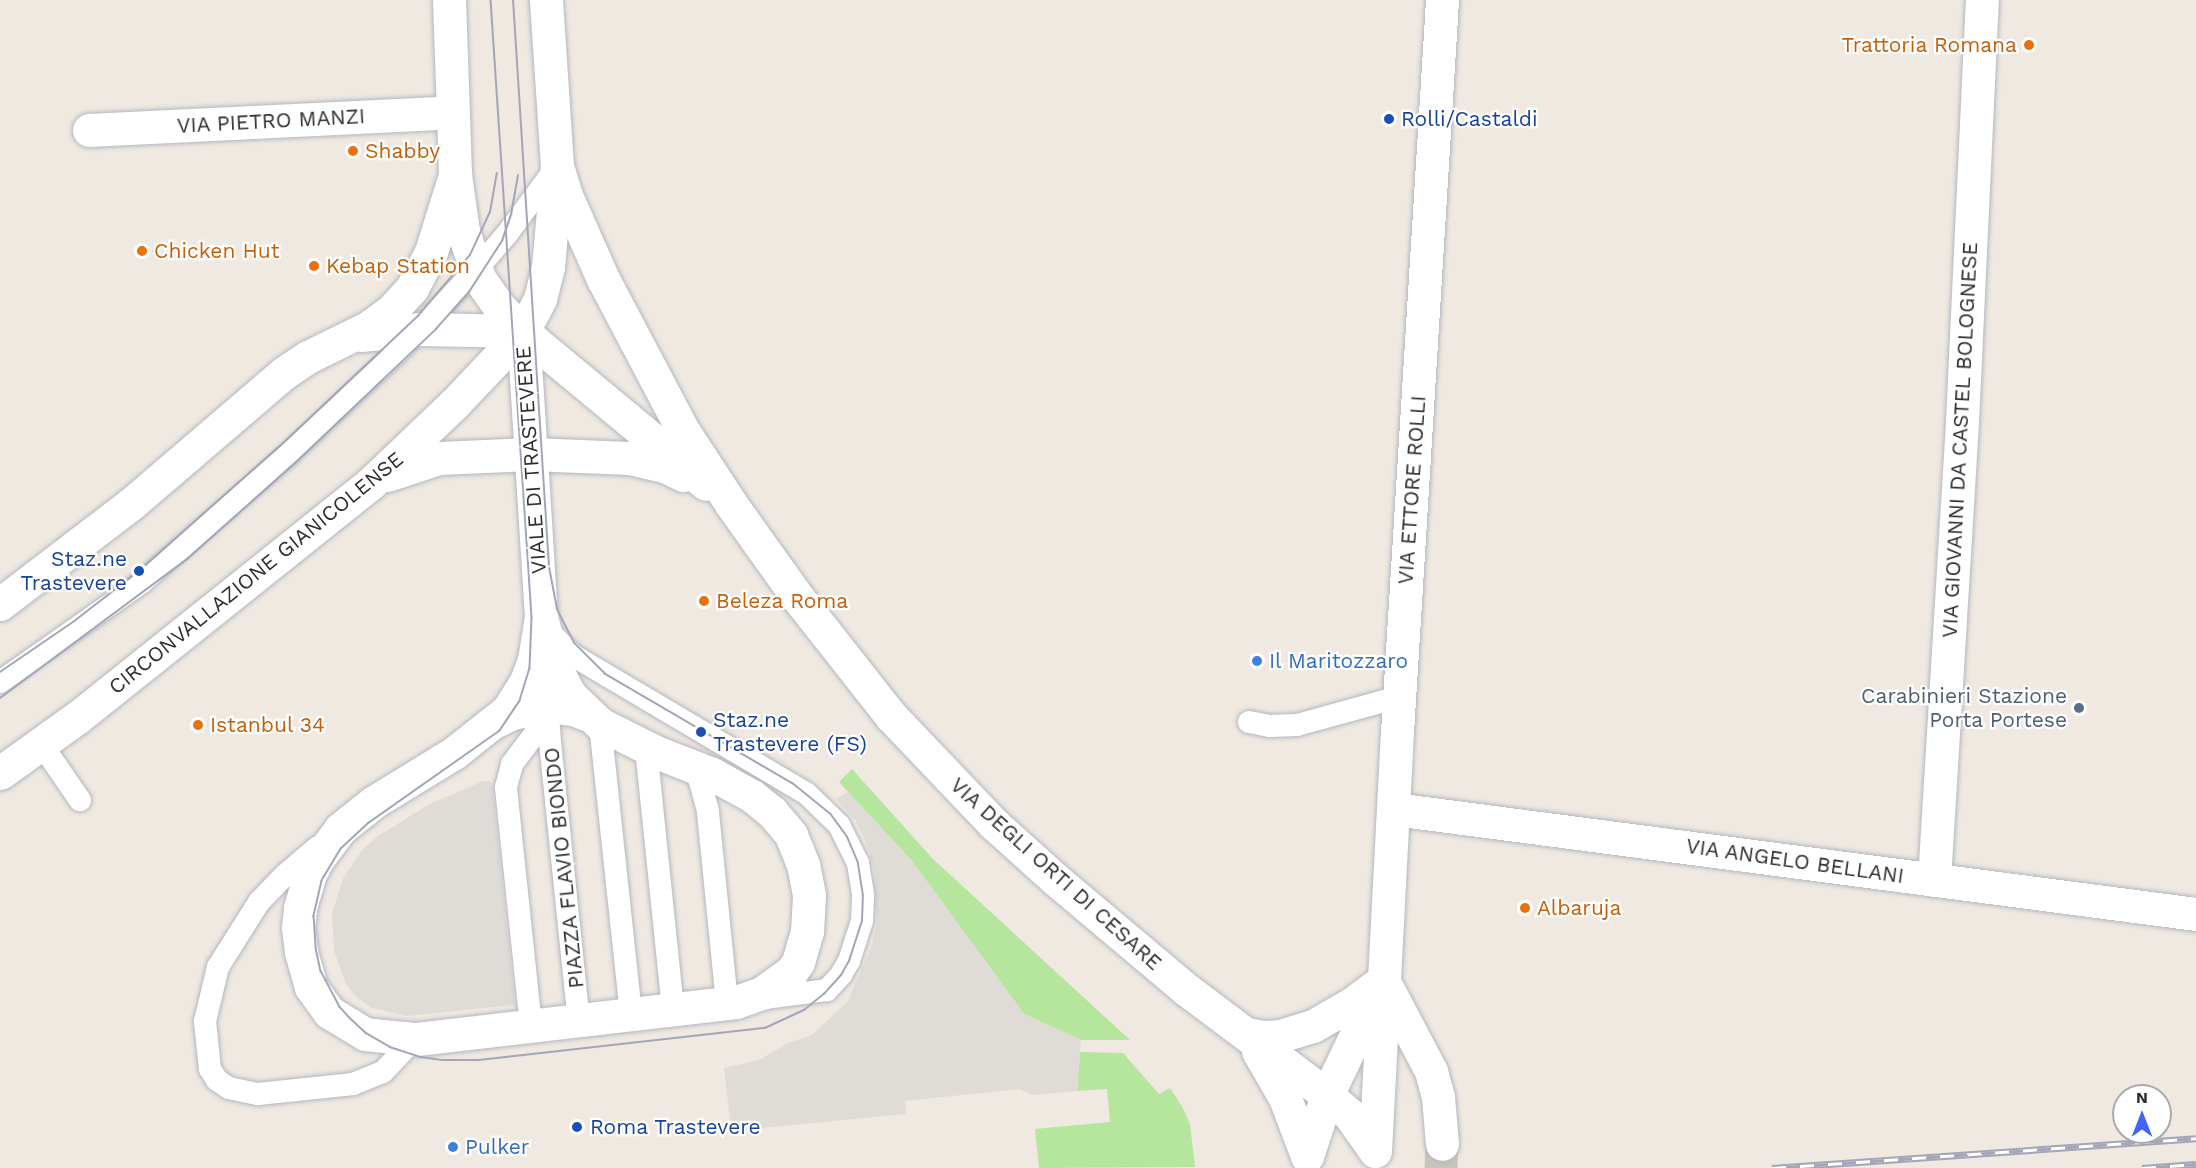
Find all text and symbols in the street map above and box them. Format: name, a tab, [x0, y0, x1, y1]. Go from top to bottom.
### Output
place label: Trattoria Romana	[1841, 32, 2017, 58]
marker: Trattoria Romana	[2022, 38, 2036, 52]
street label: VIA PIETRO MANZI	[176, 103, 366, 139]
place label: Rolli/Castaldi	[1401, 106, 1538, 132]
marker: Rolli/Castaldi	[1382, 112, 1396, 126]
place label: Shabby	[365, 138, 440, 164]
marker: Shabby	[346, 144, 360, 158]
place label: Chicken Hut	[154, 238, 280, 264]
street label: VIA GIOVANNI DA CASTEL BOLOGNESE	[1937, 240, 1983, 640]
marker: Chicken Hut	[135, 244, 149, 258]
place label: Kebap Station	[326, 253, 470, 279]
marker: Kebap Station	[307, 259, 321, 273]
street label: VIALE DI TRASTEVERE	[510, 345, 552, 575]
street label: VIA ETTORE ROLLI	[1393, 394, 1431, 586]
street label: CIRCONVALLAZIONE GIANICOLENSE	[104, 446, 408, 700]
place label: Staz.ne Trastevere	[21, 546, 127, 596]
marker: Staz.ne Trastevere	[132, 564, 146, 578]
place label: Beleza Roma	[716, 588, 849, 614]
marker: Beleza Roma	[697, 594, 711, 608]
place label: Il Maritozzaro	[1269, 648, 1409, 674]
marker: Il Maritozzaro	[1250, 654, 1264, 668]
place label: Carabinieri Stazione Porta Portese	[1861, 683, 2067, 733]
marker: Carabinieri Stazione Porta Portese	[2072, 701, 2086, 715]
place label: Staz.ne Trastevere (FS)	[713, 707, 867, 757]
place label: Istanbul 34	[210, 712, 326, 738]
marker: Istanbul 34	[191, 718, 205, 732]
marker: Staz.ne Trastevere (FS)	[694, 725, 708, 739]
street label: PIAZZA FLAVIO BIONDO	[539, 746, 589, 990]
street label: VIA DEGLI ORTI DI CESARE	[945, 772, 1167, 976]
street label: VIA ANGELO BELLANI	[1684, 833, 1906, 889]
place label: Albaruja	[1537, 895, 1621, 921]
marker: Albaruja	[1518, 901, 1532, 915]
north arrow	[2112, 1084, 2172, 1144]
text: N	[2136, 1088, 2148, 1107]
place label: Roma Trastevere	[590, 1114, 762, 1140]
marker: Roma Trastevere	[568, 1118, 586, 1136]
place label: Pulker	[465, 1134, 529, 1160]
marker: Pulker	[446, 1140, 460, 1154]

